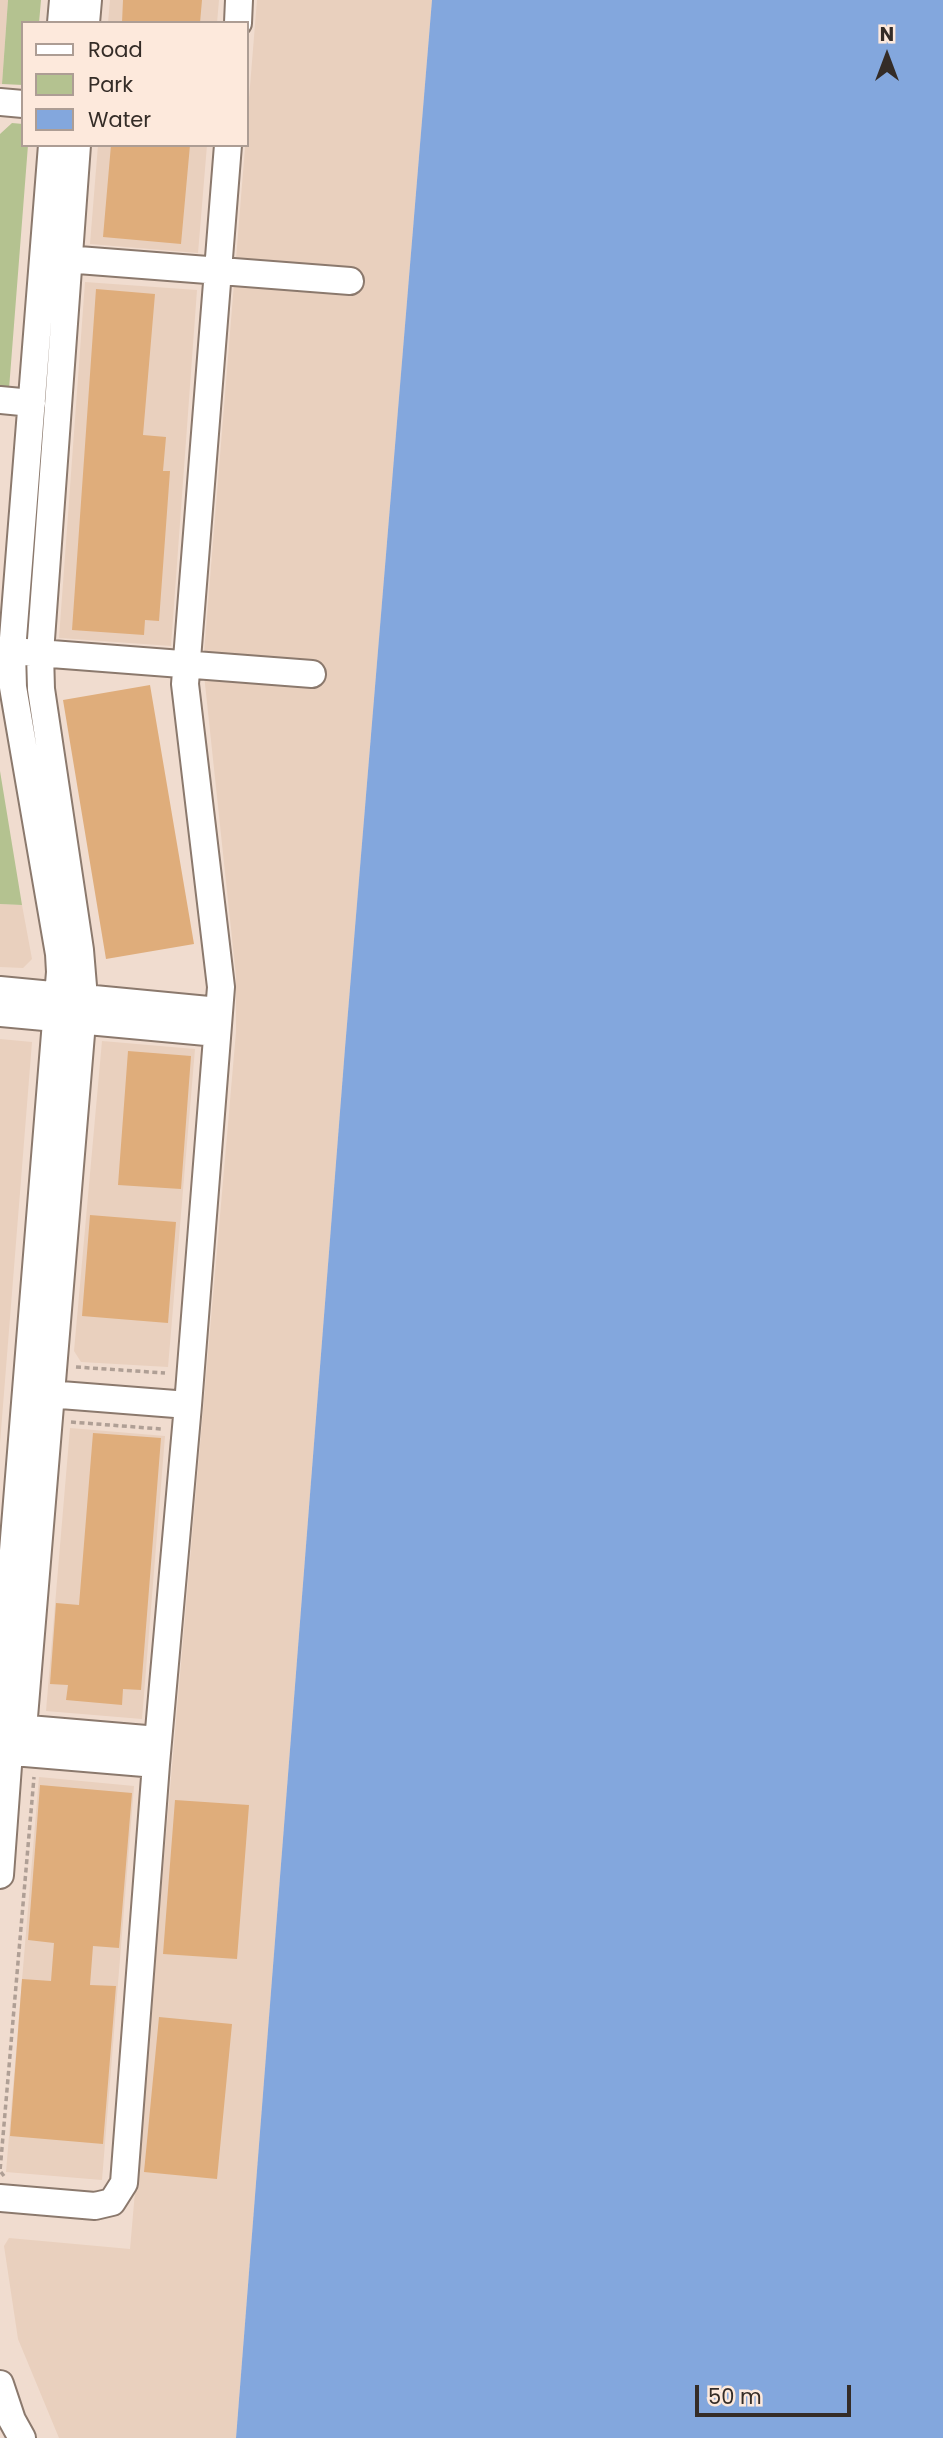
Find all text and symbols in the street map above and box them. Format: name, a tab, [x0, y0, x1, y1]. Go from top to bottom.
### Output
legend	[21, 21, 248, 147]
north arrow	[852, 21, 922, 91]
text: N	[880, 21, 894, 48]
text: Road	[88, 35, 143, 64]
text: Park	[88, 70, 133, 99]
text: Water	[88, 105, 151, 134]
scale bar	[698, 2372, 854, 2416]
text: 50 m	[708, 2382, 762, 2411]

